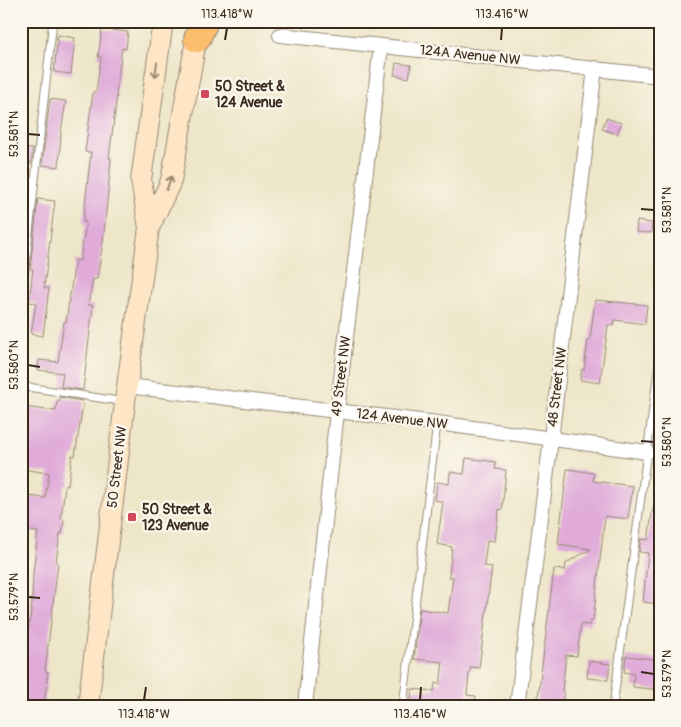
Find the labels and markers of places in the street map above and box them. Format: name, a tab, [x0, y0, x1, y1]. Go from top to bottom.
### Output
place label: 50 Street & 124 Avenue	[215, 78, 285, 111]
marker: 50 Street & 124 Avenue	[199, 88, 211, 100]
place label: 50 Street & 123 Avenue	[142, 501, 212, 534]
marker: 50 Street & 123 Avenue	[126, 511, 138, 523]

